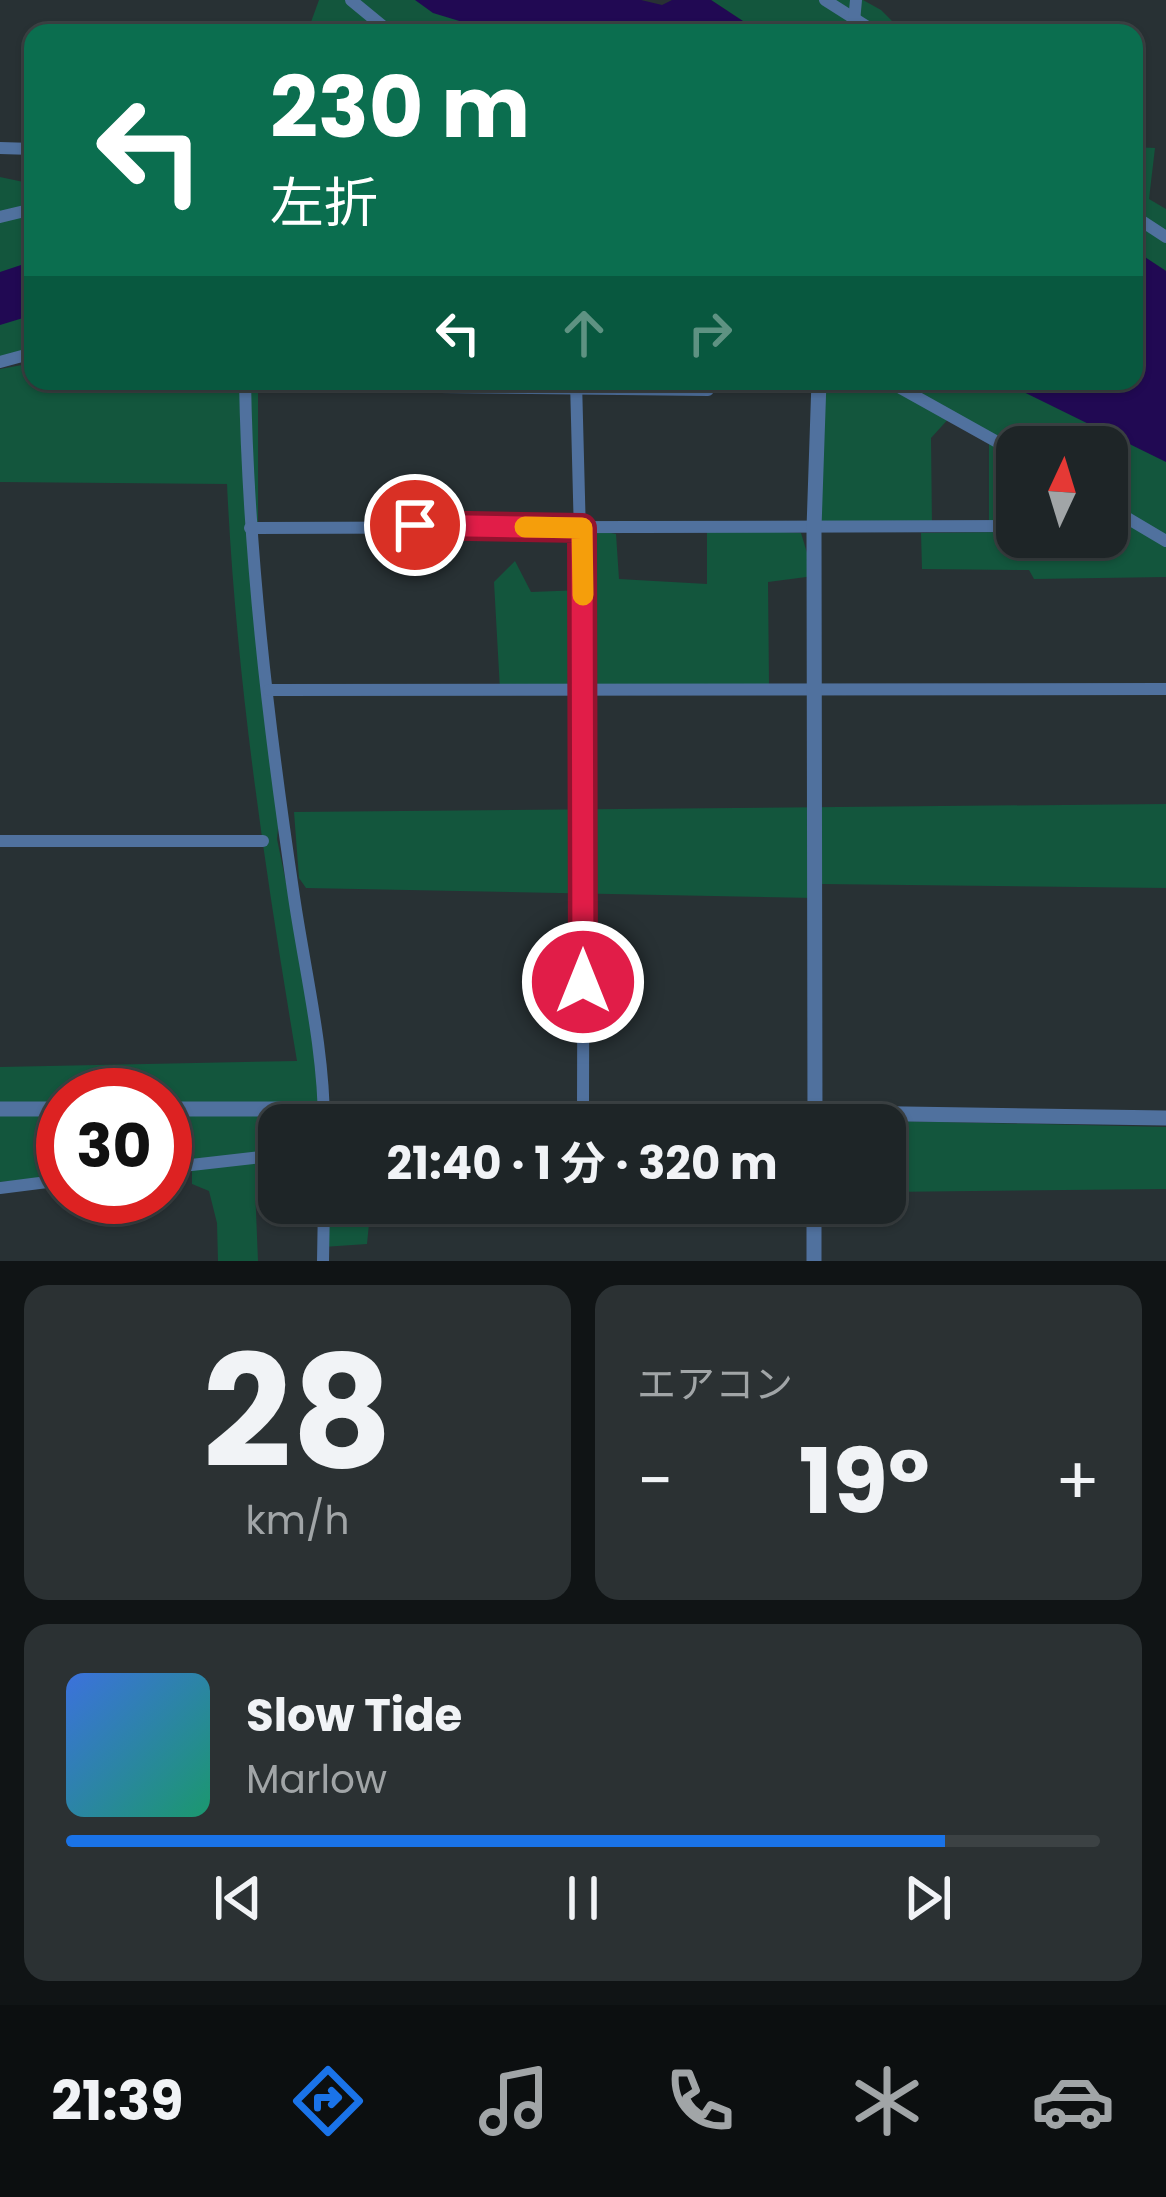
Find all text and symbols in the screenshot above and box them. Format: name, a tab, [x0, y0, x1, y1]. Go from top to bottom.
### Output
text: 230 m	[270, 49, 530, 166]
icon: left	[72, 72, 228, 228]
text: 左折	[270, 165, 378, 241]
icon: left	[425, 300, 491, 366]
icon: ahead	[551, 300, 617, 366]
icon: right	[677, 300, 743, 366]
north arrow	[996, 426, 1128, 558]
map controls	[996, 426, 1128, 558]
pin	[364, 474, 466, 576]
icon: arrive	[382, 492, 448, 558]
position arrow	[520, 919, 646, 1045]
speed limit sign: 30	[36, 1068, 192, 1224]
text: 21:40 · 1 分 · 320 m	[386, 1132, 778, 1195]
text: 28	[202, 1303, 393, 1522]
text: エアコン	[637, 1357, 793, 1412]
text: 19°	[799, 1418, 930, 1545]
text: −	[637, 1435, 673, 1527]
text: +	[1055, 1435, 1100, 1527]
text: km/h	[246, 1493, 349, 1548]
text: Slow Tide	[246, 1684, 462, 1747]
text: Marlow	[246, 1752, 387, 1807]
icon: previous	[205, 1865, 271, 1931]
icon: pause	[550, 1865, 616, 1931]
icon: next	[895, 1865, 961, 1931]
icon: directions	[286, 2059, 370, 2143]
icon: music	[472, 2059, 556, 2143]
icon: phone	[658, 2059, 742, 2143]
icon: climate	[845, 2059, 929, 2143]
icon: car	[1031, 2059, 1115, 2143]
text: 21:39	[51, 2063, 183, 2139]

